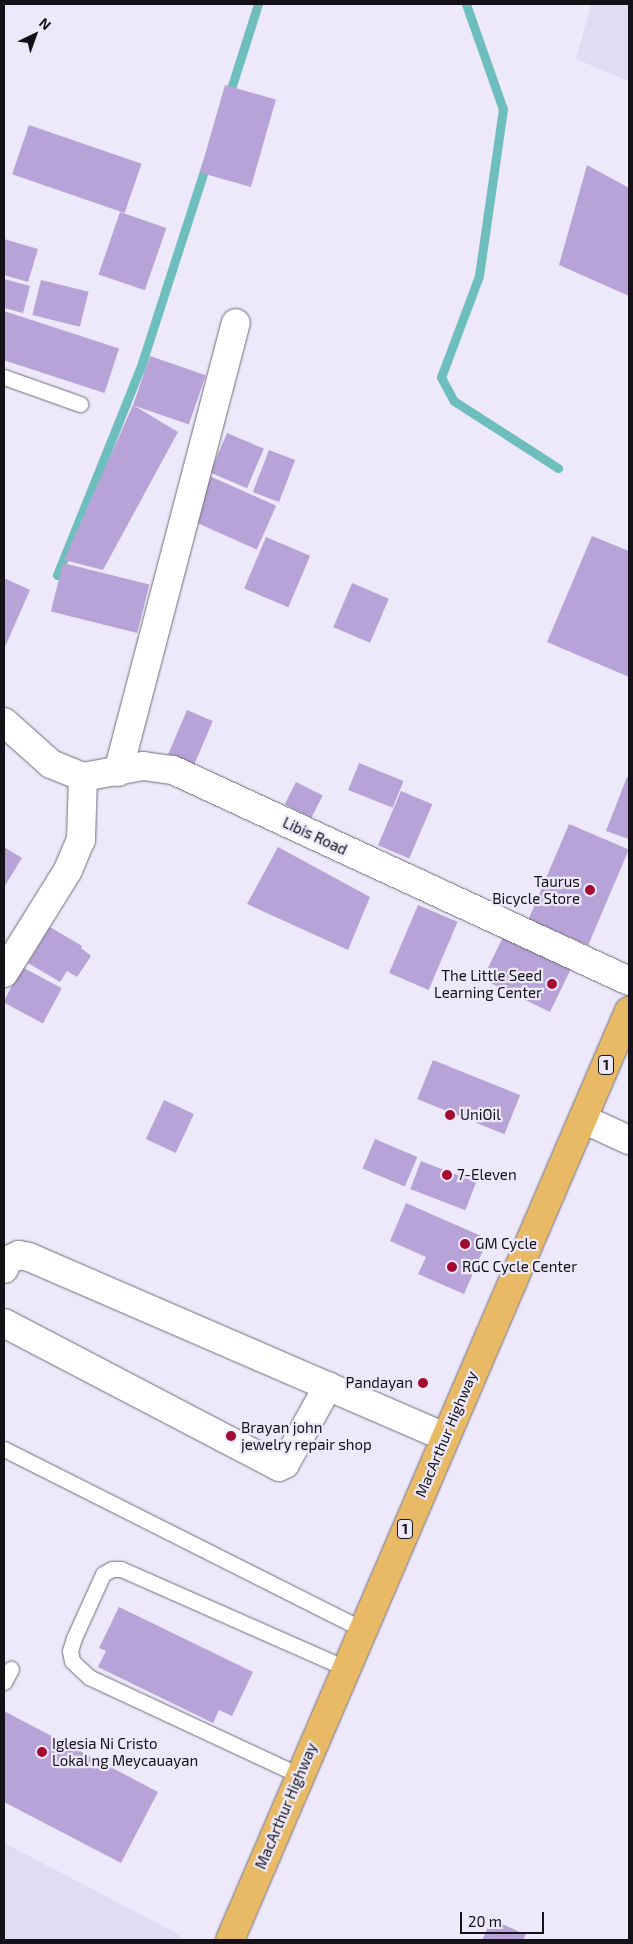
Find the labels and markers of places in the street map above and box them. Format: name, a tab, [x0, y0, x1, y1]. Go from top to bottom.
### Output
place label: Taurus Bicycle Store	[492, 872, 580, 907]
marker: Taurus Bicycle Store	[584, 884, 596, 896]
place label: The Little Seed Learning Center	[434, 966, 542, 1001]
marker: The Little Seed Learning Center	[546, 978, 558, 990]
place label: UniOil	[460, 1106, 501, 1124]
marker: UniOil	[444, 1109, 456, 1121]
place label: 7-Eleven	[457, 1166, 517, 1184]
marker: 7-Eleven	[441, 1169, 453, 1181]
place label: GM Cycle	[475, 1235, 537, 1253]
marker: GM Cycle	[459, 1238, 471, 1250]
place label: RGC Cycle Center	[462, 1258, 577, 1276]
marker: RGC Cycle Center	[446, 1261, 458, 1273]
place label: Pandayan	[346, 1374, 413, 1392]
marker: Pandayan	[417, 1377, 429, 1389]
place label: Brayan john jewelry repair shop	[241, 1418, 372, 1453]
marker: Brayan john jewelry repair shop	[225, 1430, 237, 1442]
place label: Iglesia Ni Cristo Lokal ng Meycauayan	[52, 1734, 198, 1769]
marker: Iglesia Ni Cristo Lokal ng Meycauayan	[36, 1746, 48, 1758]

